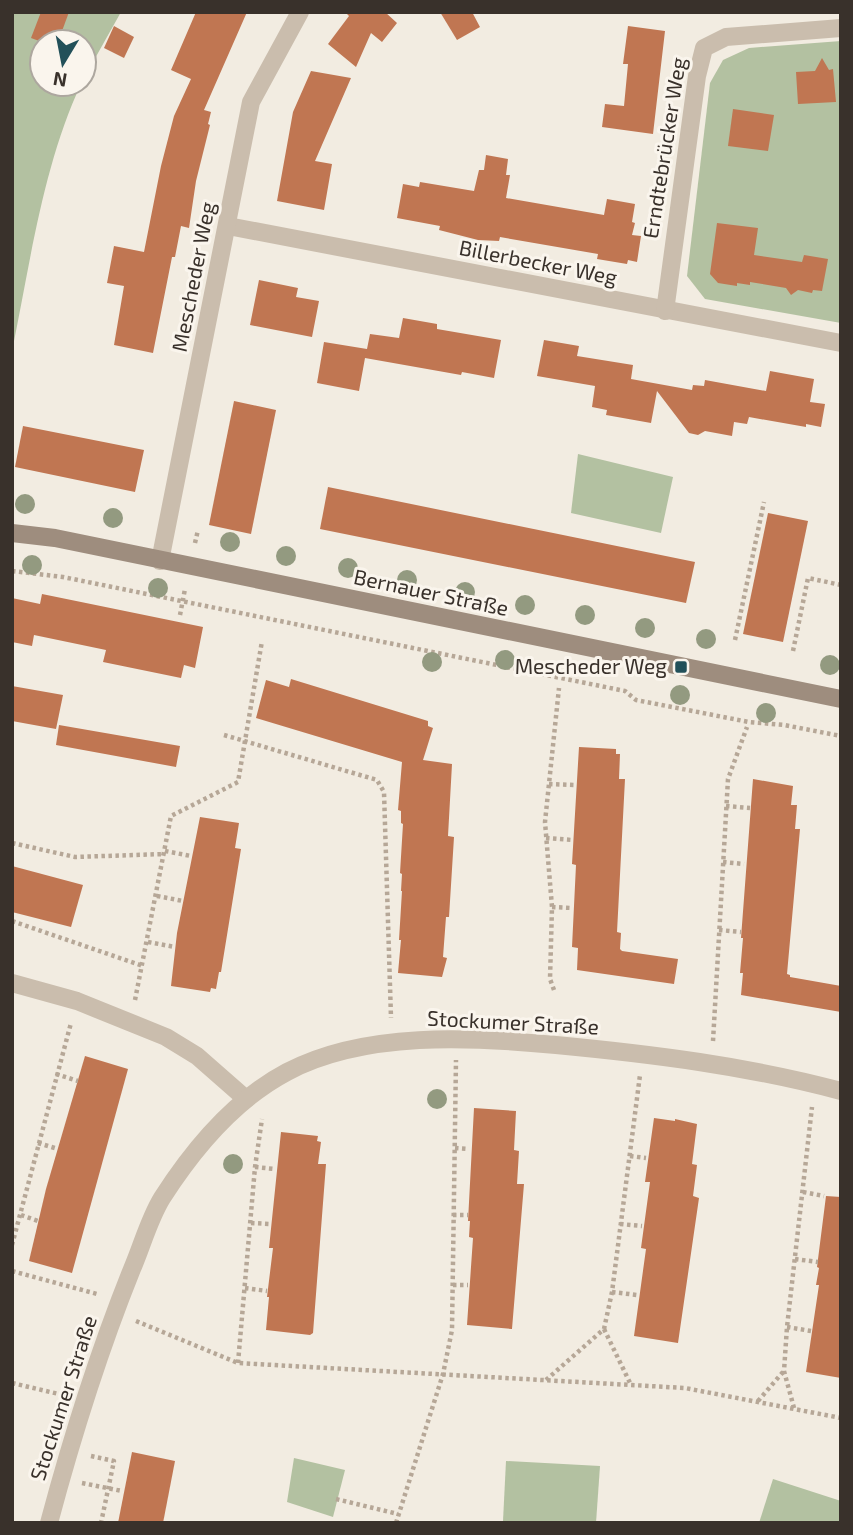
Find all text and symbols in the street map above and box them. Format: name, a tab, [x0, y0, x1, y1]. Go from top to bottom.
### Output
north arrow	[28, 28, 98, 98]
street label: Erndtebrücker Weg	[637, 55, 690, 240]
text: N	[51, 68, 69, 93]
street label: Mescheder Weg	[166, 199, 219, 354]
street label: Billerbecker Weg	[457, 234, 620, 289]
street label: Bernauer Straße	[352, 563, 511, 620]
place label: Mescheder Weg	[515, 653, 667, 678]
marker: Mescheder Weg	[673, 659, 689, 675]
street label: Stockumer Straße	[427, 1005, 600, 1038]
street label: Stockumer Straße	[24, 1312, 101, 1483]

